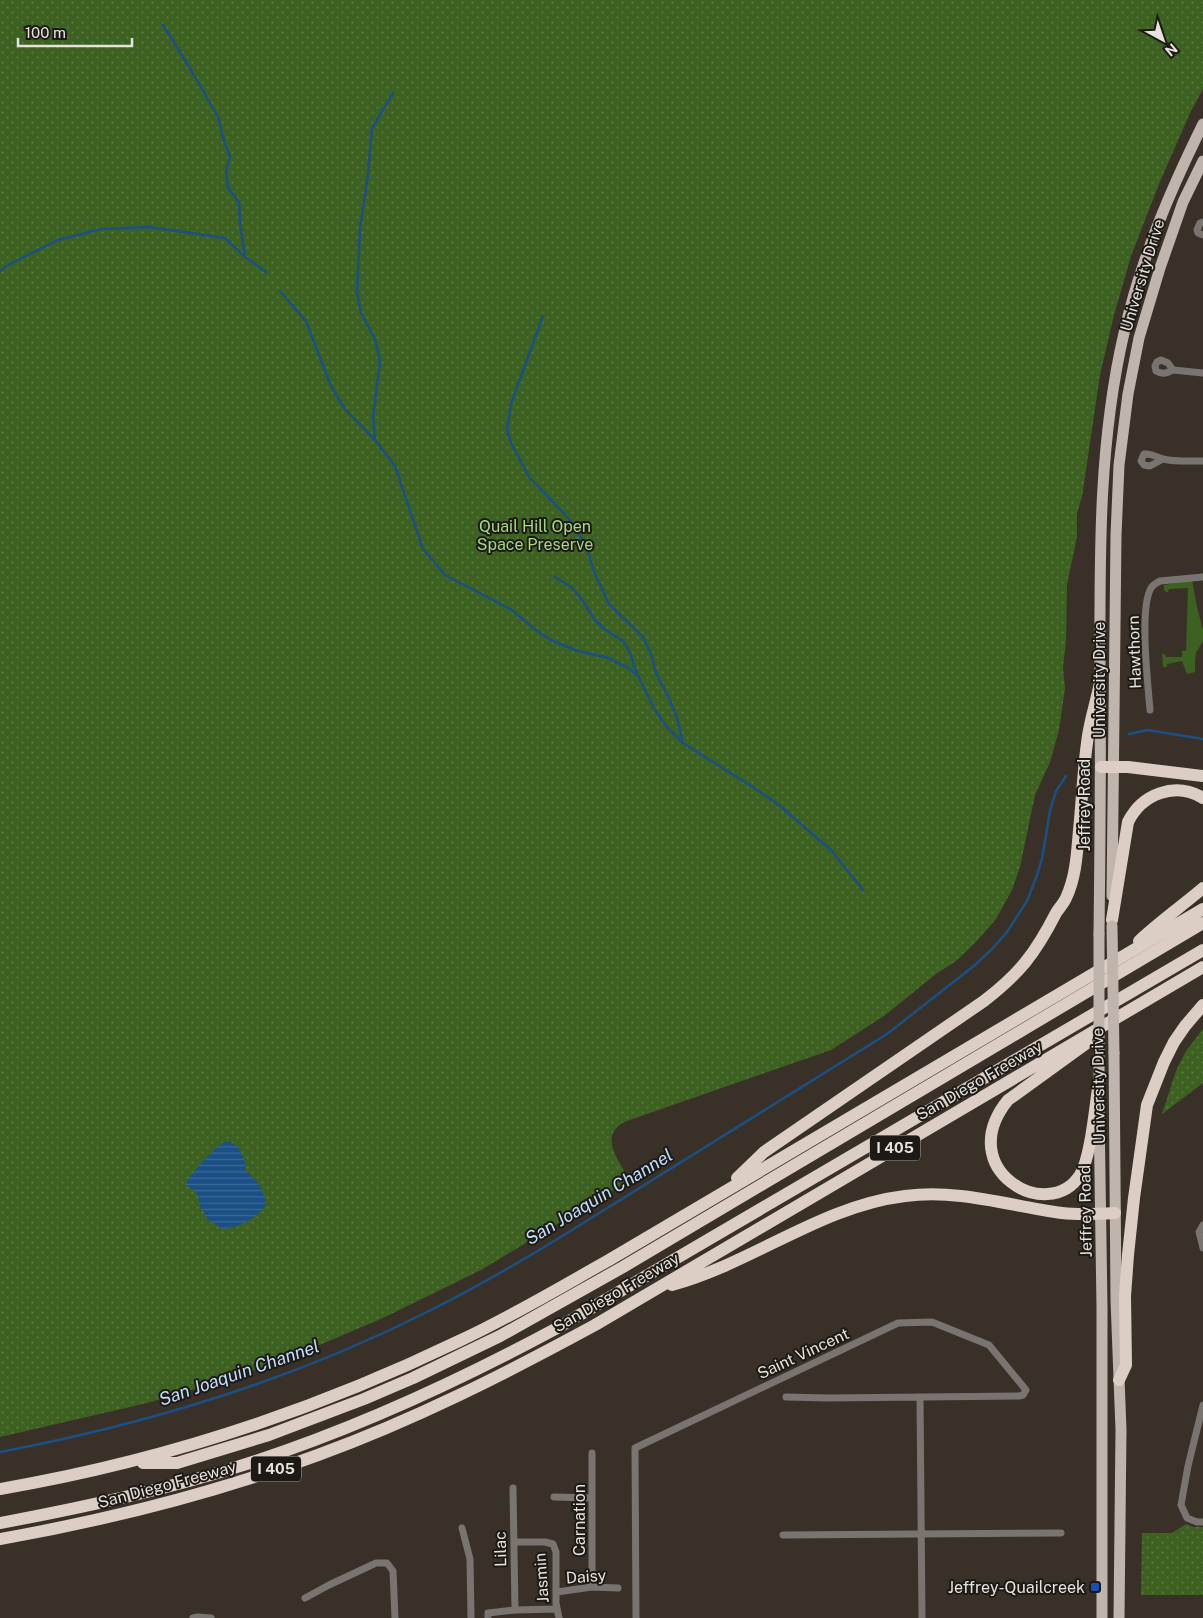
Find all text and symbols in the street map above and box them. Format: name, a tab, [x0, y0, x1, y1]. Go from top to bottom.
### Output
scale bar	[18, 15, 131, 47]
north arrow	[1138, 15, 1188, 65]
text: 100 m	[25, 24, 66, 41]
text: N	[1162, 40, 1181, 60]
street label: University Drive	[1116, 217, 1169, 334]
park label: Quail Hill Open Space Preserve	[477, 517, 593, 554]
street label: Hawthorn	[1124, 615, 1145, 689]
street label: University Drive	[1090, 622, 1109, 738]
street label: Jeffrey Road	[1075, 759, 1094, 851]
street label: University Drive	[1088, 1028, 1109, 1144]
street label: San Diego Freeway	[913, 1036, 1046, 1124]
road number: I 405	[870, 1136, 920, 1160]
water label: San Joaquin Channel	[521, 1144, 676, 1249]
street label: Jeffrey Road	[1075, 1165, 1096, 1257]
street label: San Diego Freeway	[550, 1248, 683, 1336]
street label: Saint Vincent	[754, 1324, 852, 1383]
water label: San Joaquin Channel	[156, 1335, 322, 1410]
road number: I 405	[251, 1456, 301, 1482]
street label: San Diego Freeway	[96, 1457, 239, 1512]
street label: Carnation	[570, 1484, 589, 1556]
street label: Lilac	[491, 1531, 510, 1567]
street label: Jasmin	[530, 1552, 553, 1604]
street label: Daisy	[565, 1566, 607, 1587]
place label: Jeffrey-Quailcreek	[948, 1578, 1085, 1597]
marker: Jeffrey-Quailcreek	[1089, 1581, 1101, 1593]

